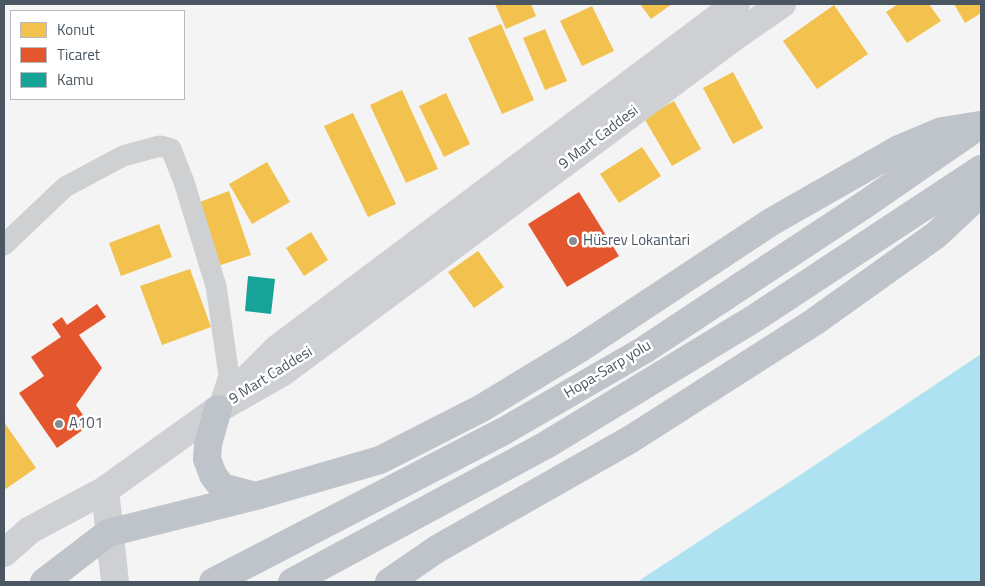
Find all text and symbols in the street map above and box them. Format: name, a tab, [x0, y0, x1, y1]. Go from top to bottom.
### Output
legend	[10, 10, 185, 100]
text: Konut	[57, 18, 95, 41]
text: Ticaret	[57, 43, 100, 66]
text: Kamu	[57, 68, 94, 91]
street label: 9 Mart Caddesi	[556, 102, 642, 174]
place label: Hüsrev Lokantari	[583, 232, 690, 250]
marker: Hüsrev Lokantari	[567, 235, 579, 247]
street label: Hopa-Sarp yolu	[561, 337, 655, 403]
street label: 9 Mart Caddesi	[226, 343, 316, 409]
place label: A101	[69, 415, 103, 433]
marker: A101	[53, 418, 65, 430]

